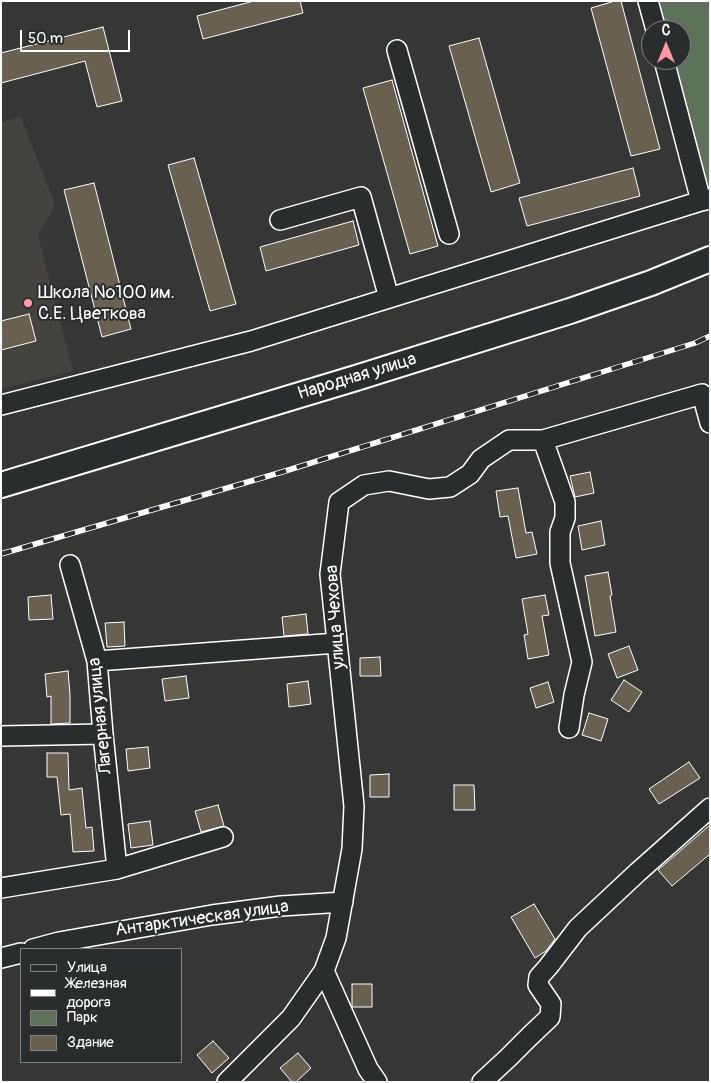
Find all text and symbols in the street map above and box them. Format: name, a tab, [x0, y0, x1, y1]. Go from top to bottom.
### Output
scale bar	[22, 20, 132, 52]
north arrow	[641, 20, 691, 70]
text: С	[662, 22, 670, 39]
text: 50 m	[28, 29, 63, 48]
place label: Школа №100 им. С.Е. Цветкова	[38, 282, 175, 324]
marker: Школа №100 им. С.Е. Цветкова	[22, 297, 34, 309]
street label: Народная улица	[295, 349, 419, 405]
street label: улица Чехова	[322, 564, 350, 670]
street label: Лагерная улица	[84, 657, 118, 775]
street label: Антарктическая улица	[114, 896, 290, 942]
legend	[20, 948, 182, 1063]
text: Улица	[67, 958, 107, 977]
text: Железная дорога	[66, 974, 127, 1012]
text: Парк	[67, 1008, 98, 1027]
text: Здание	[67, 1033, 114, 1052]

